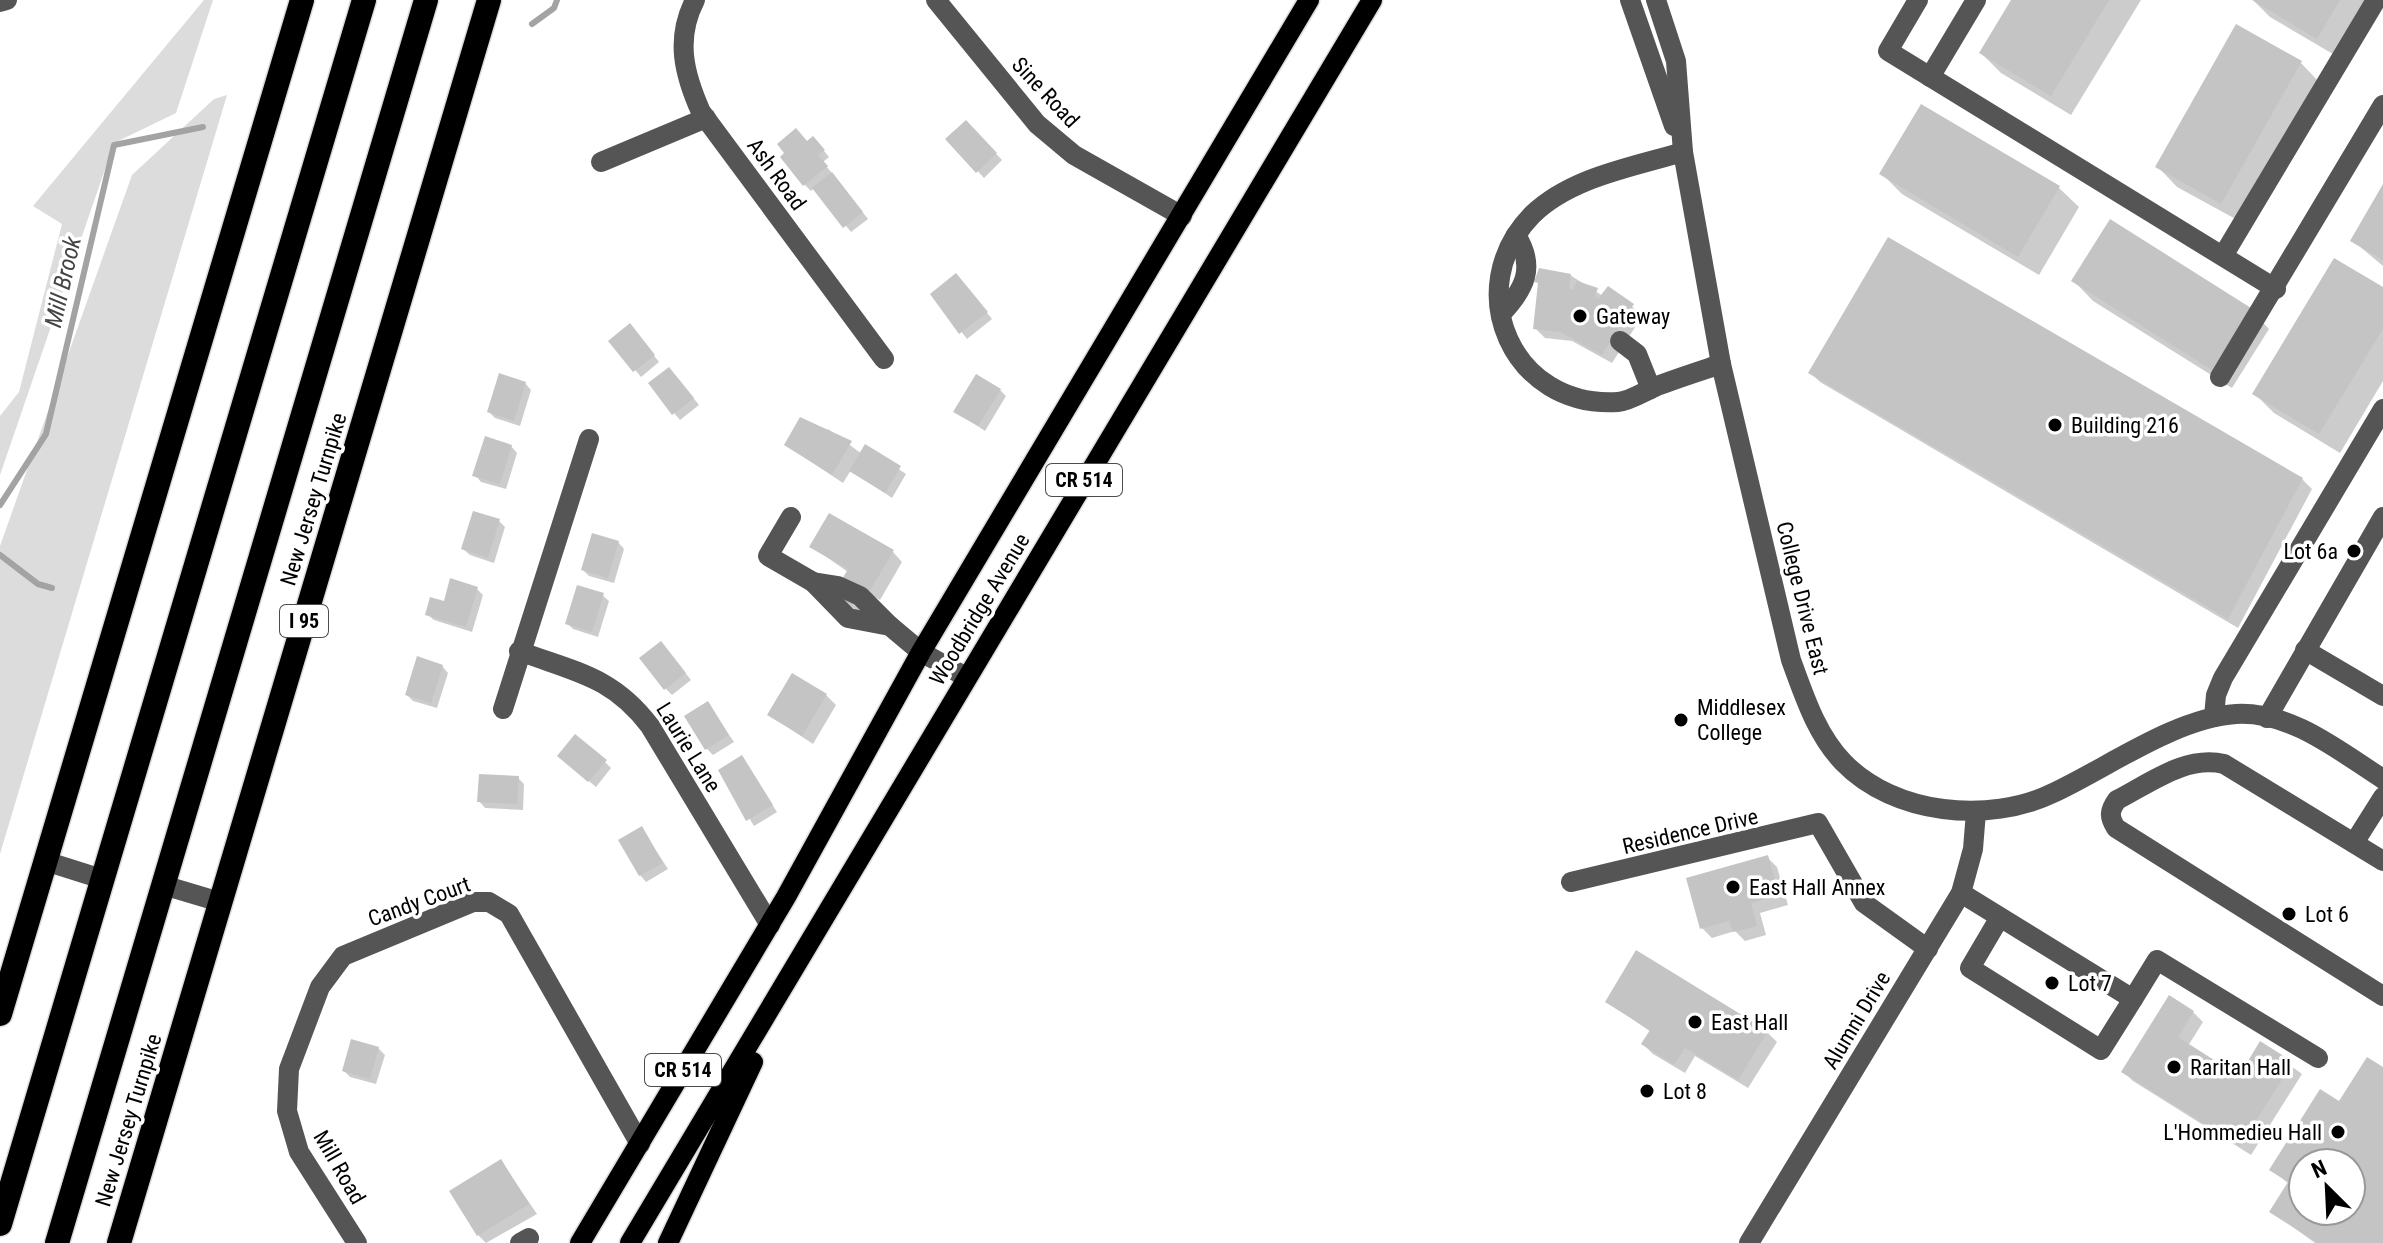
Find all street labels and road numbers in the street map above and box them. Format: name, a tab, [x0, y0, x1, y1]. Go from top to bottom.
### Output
street label: Sine Road	[1007, 52, 1084, 133]
street label: Ash Road	[742, 134, 811, 215]
street label: New Jersey Turnpike	[275, 410, 352, 589]
road number: CR 514	[1046, 464, 1122, 496]
street label: College Drive East	[1771, 519, 1834, 677]
street label: Woodbridge Avenue	[924, 529, 1035, 690]
road number: I 95	[280, 605, 328, 637]
street label: Laurie Lane	[651, 698, 726, 797]
street label: Residence Drive	[1620, 804, 1760, 859]
street label: Candy Court	[365, 871, 474, 931]
street label: Alumni Drive	[1817, 967, 1895, 1074]
street label: New Jersey Turnpike	[90, 1031, 167, 1210]
road number: CR 514	[645, 1054, 721, 1086]
street label: Mill Road	[308, 1126, 371, 1209]

